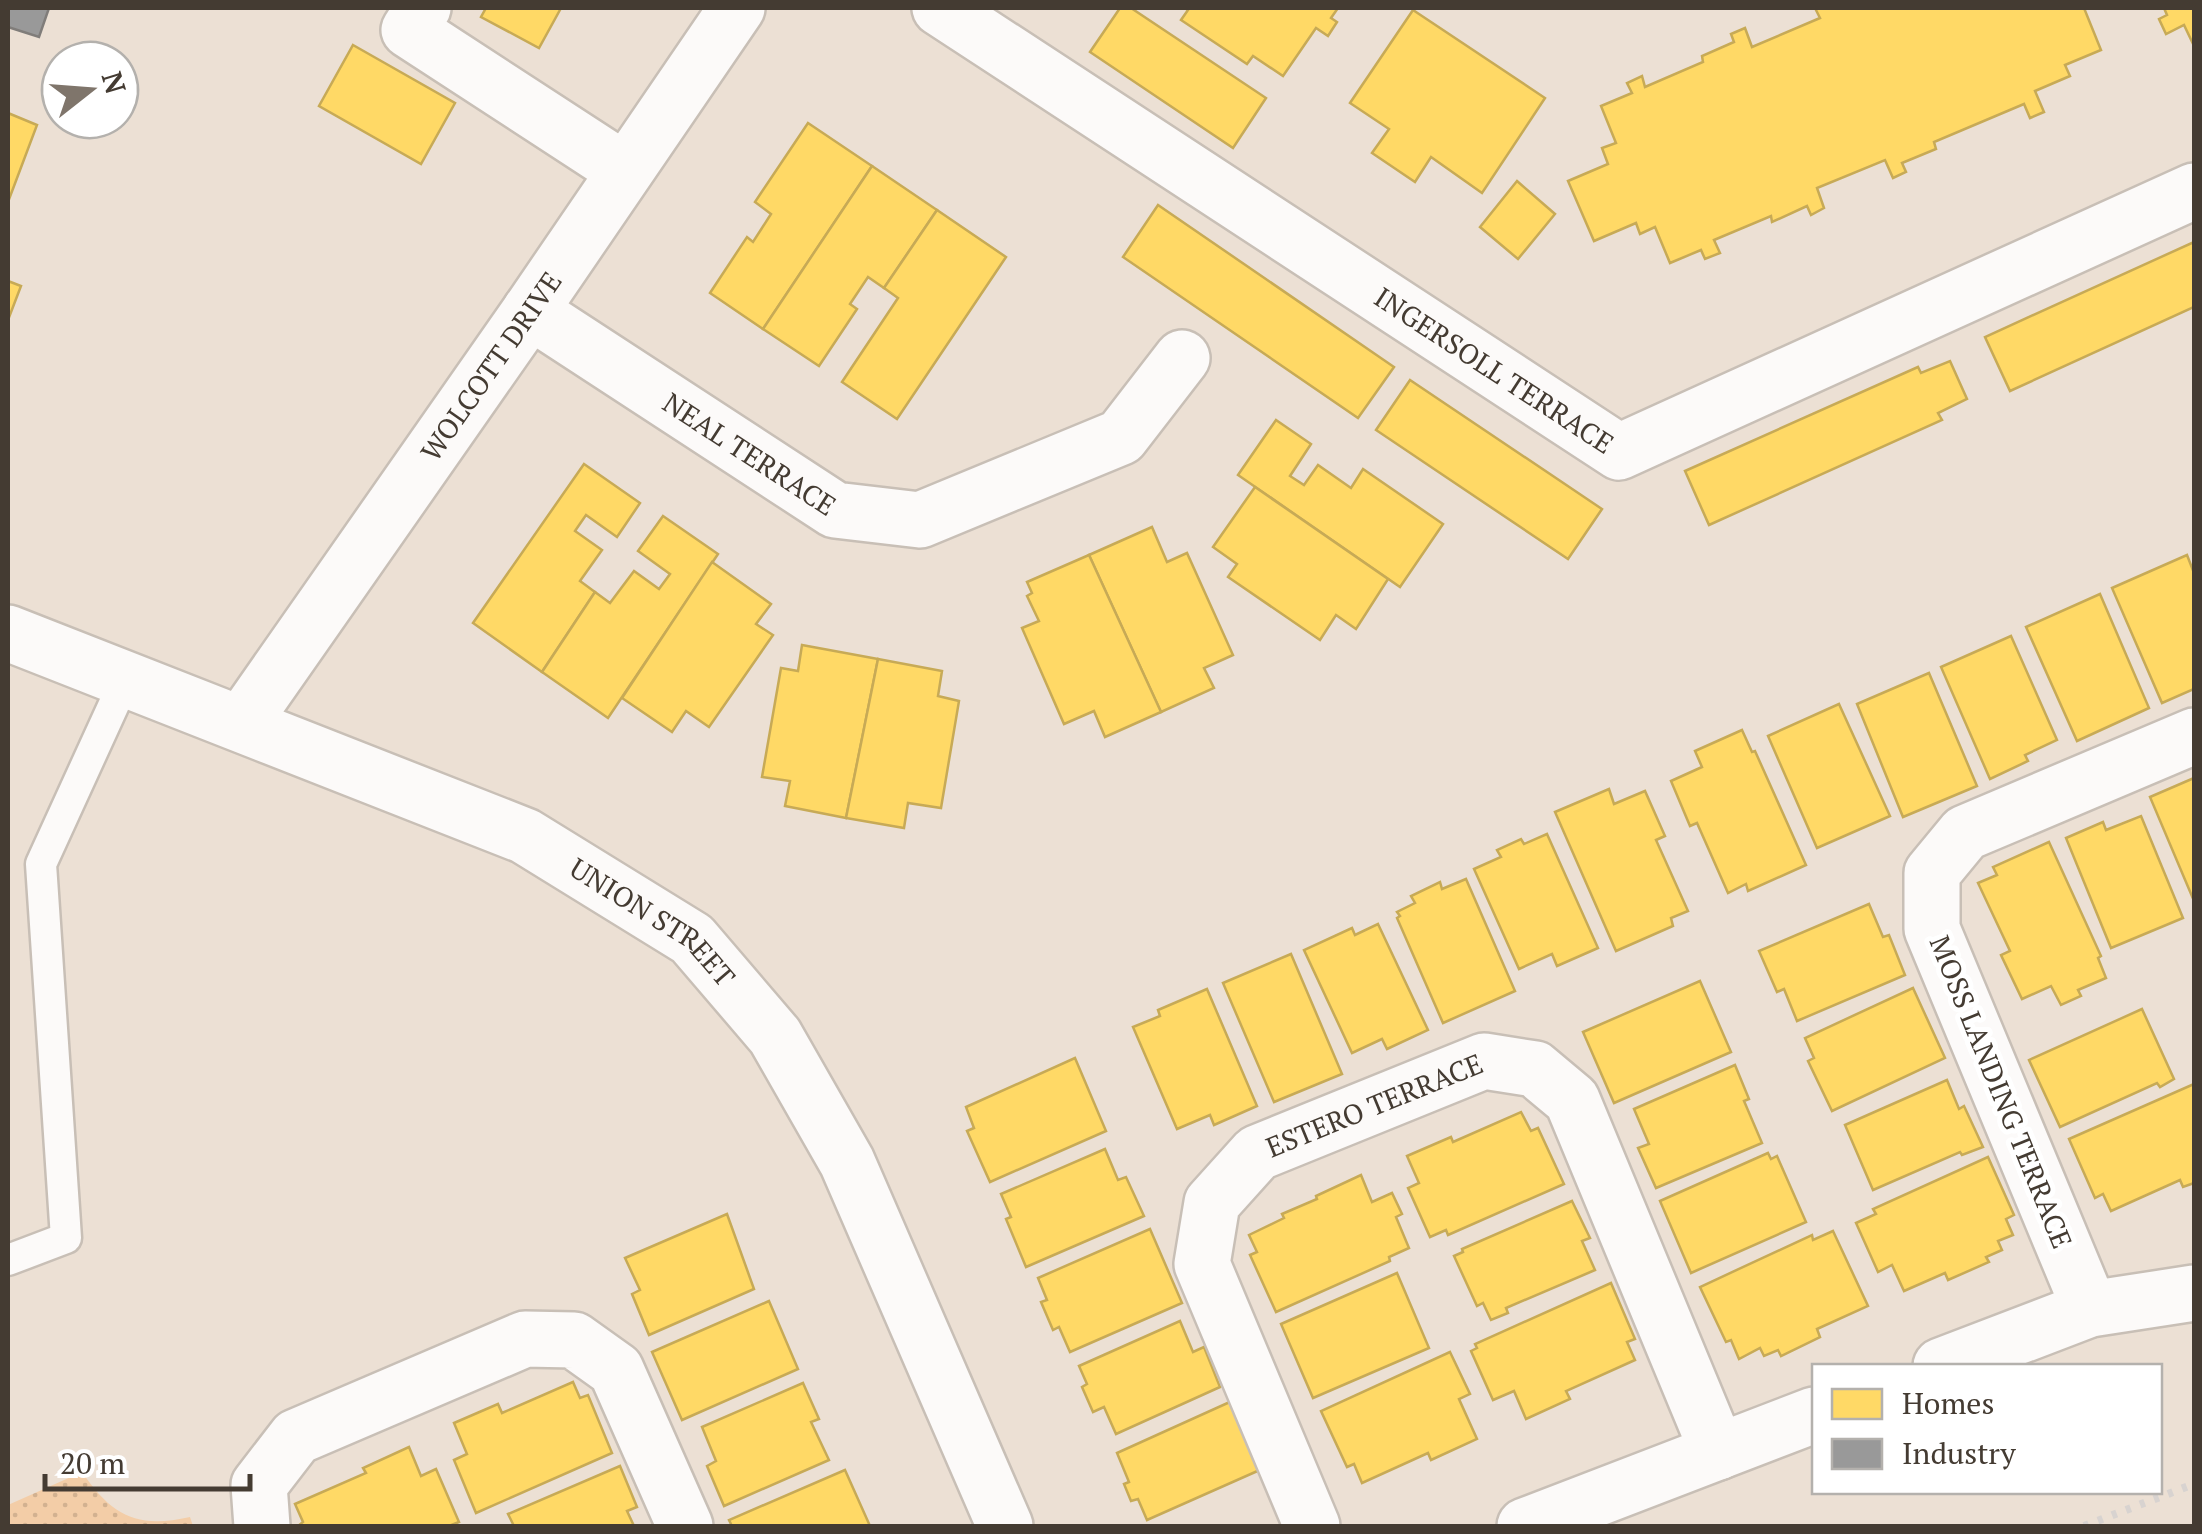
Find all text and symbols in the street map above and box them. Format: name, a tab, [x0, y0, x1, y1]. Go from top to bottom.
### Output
north arrow	[40, 40, 140, 140]
text: N	[94, 67, 135, 98]
street label: WOLCOTT DRIVE	[412, 264, 569, 468]
street label: INGERSOLL TERRACE	[1368, 278, 1621, 462]
street label: NEAL TERRACE	[656, 384, 843, 524]
street label: UNION STREET	[563, 849, 744, 994]
street label: MOSS LANDING TERRACE	[1922, 930, 2081, 1254]
street label: ESTERO TERRACE	[1260, 1044, 1488, 1165]
legend	[1812, 1364, 2162, 1494]
text: Homes	[1902, 1383, 1994, 1423]
scale bar	[45, 1429, 250, 1491]
text: Industry	[1902, 1433, 2016, 1473]
text: 20 m	[60, 1443, 125, 1483]

